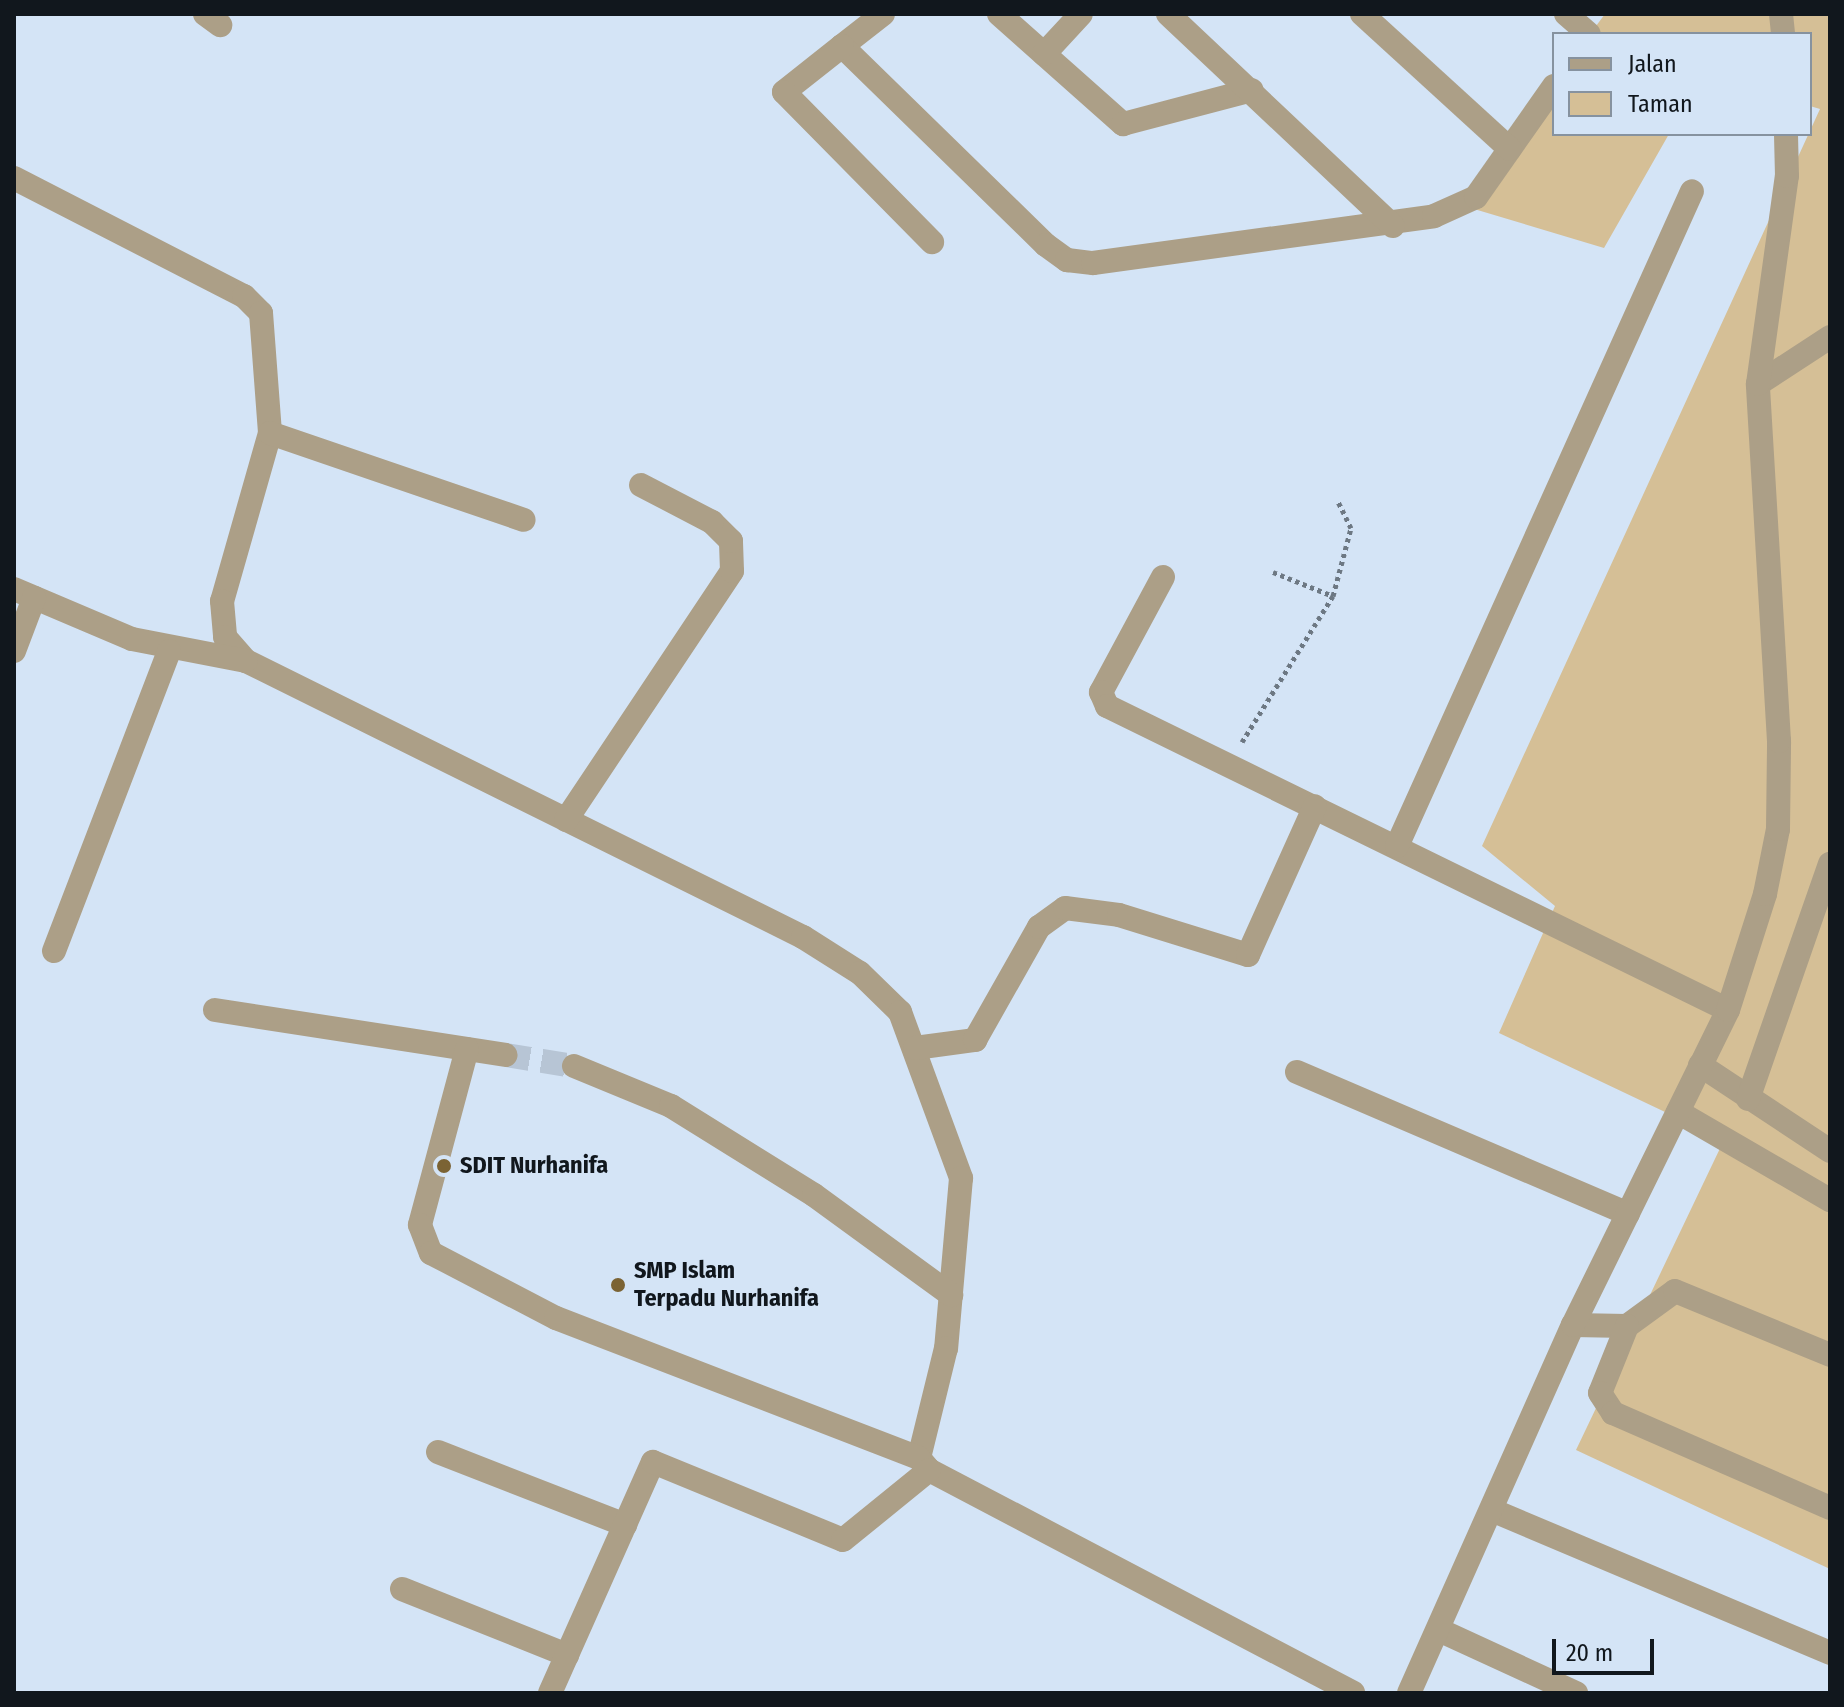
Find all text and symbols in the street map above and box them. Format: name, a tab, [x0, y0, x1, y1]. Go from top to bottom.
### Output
legend	[1552, 32, 1812, 136]
text: Jalan	[1628, 50, 1677, 78]
text: Taman	[1628, 90, 1693, 118]
place label: SDIT Nurhanifa	[460, 1152, 608, 1180]
marker: SDIT Nurhanifa	[435, 1157, 453, 1175]
place label: SMP Islam Terpadu Nurhanifa	[634, 1257, 819, 1313]
marker: SMP Islam Terpadu Nurhanifa	[609, 1276, 627, 1294]
scale bar	[1556, 1623, 1658, 1673]
text: 20 m	[1566, 1639, 1613, 1667]

